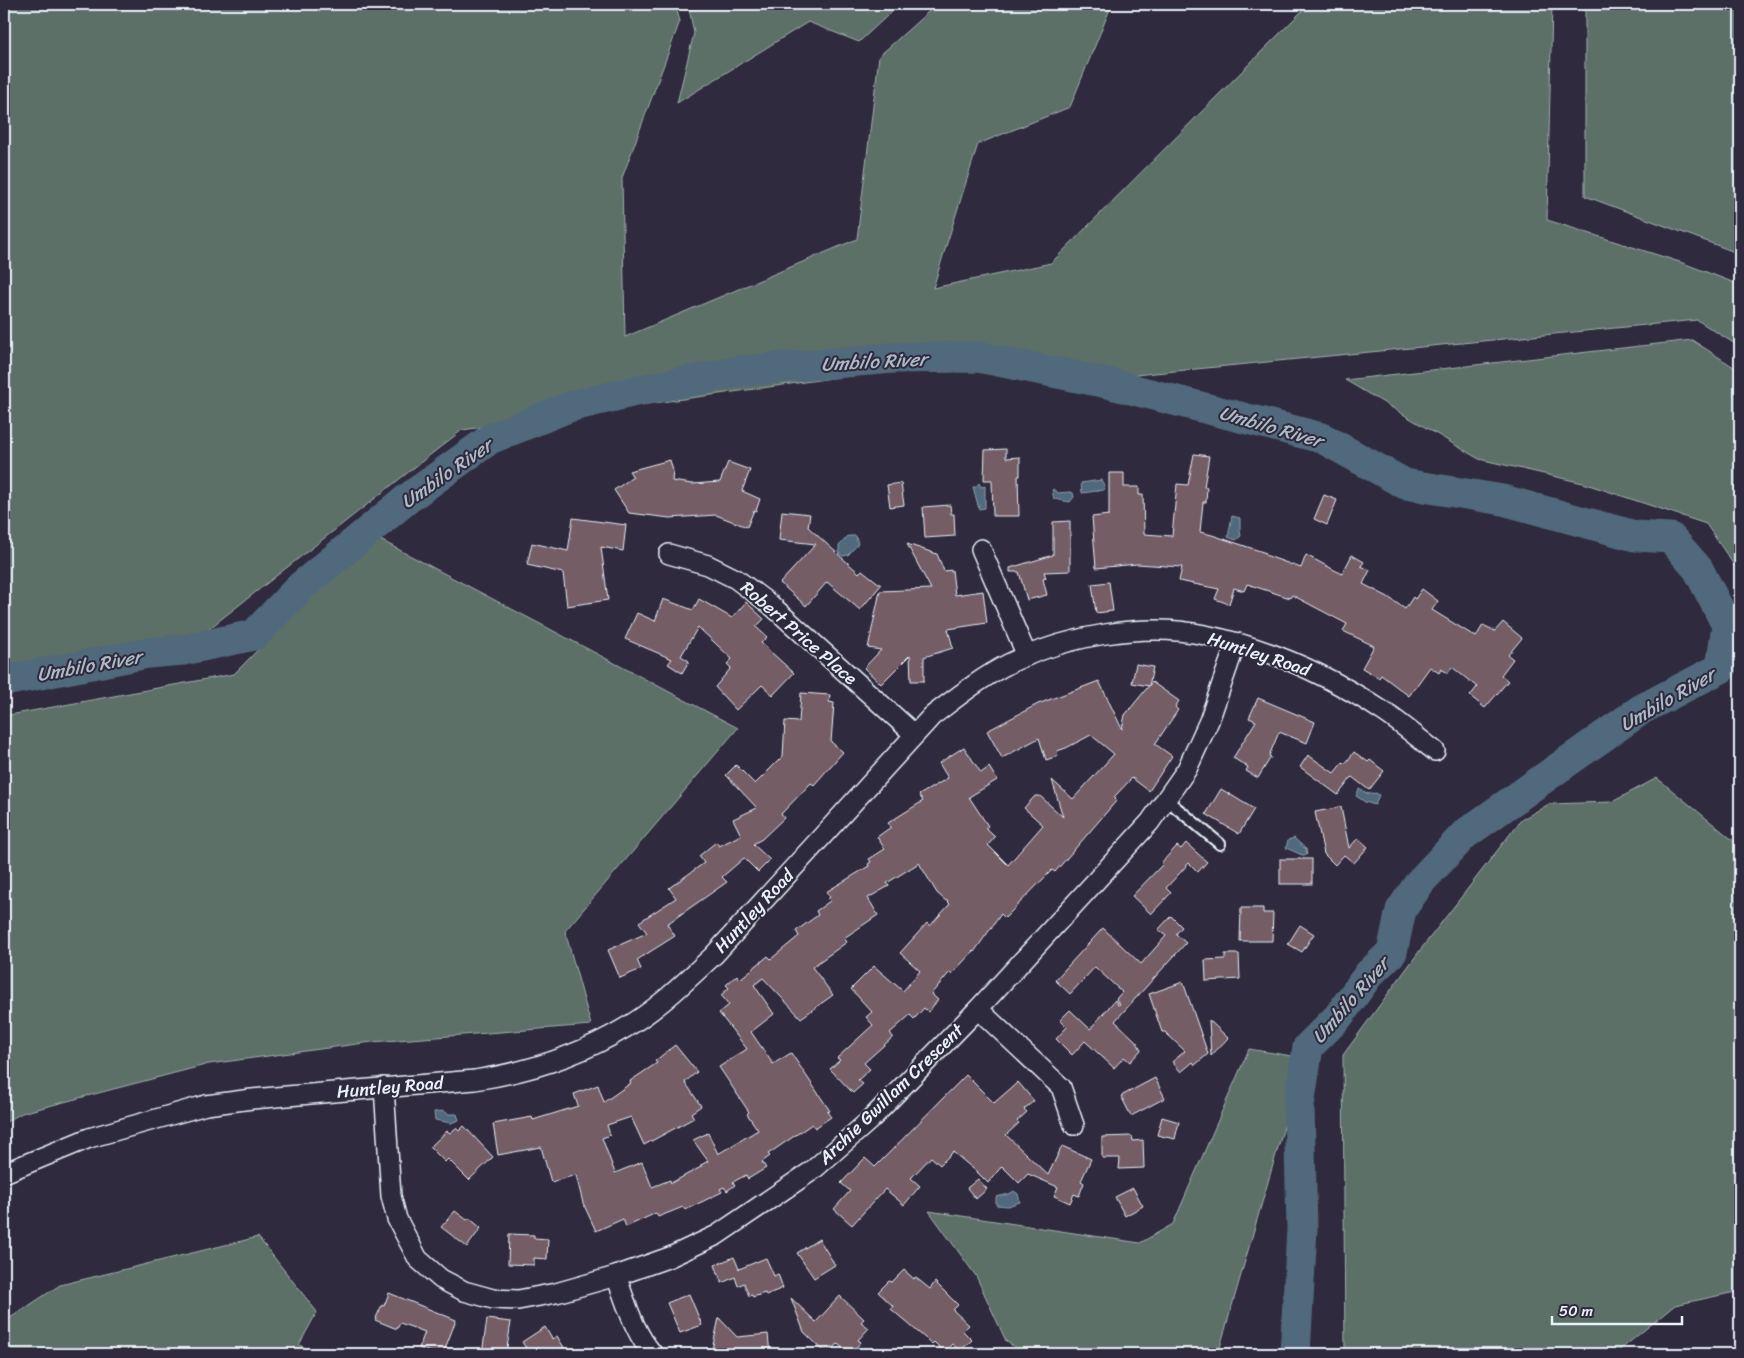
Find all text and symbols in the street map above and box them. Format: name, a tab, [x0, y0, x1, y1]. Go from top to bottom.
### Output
water label: Umbilo River	[820, 342, 931, 381]
water label: Umbilo River	[1215, 396, 1329, 458]
water label: Umbilo River	[394, 428, 502, 517]
street label: Robert Price Place	[733, 573, 865, 694]
street label: Huntley Road	[1203, 622, 1316, 686]
water label: Umbilo River	[34, 640, 147, 691]
water label: Umbilo River	[1613, 657, 1724, 740]
street label: Huntley Road	[706, 860, 803, 961]
water label: Umbilo River	[1303, 947, 1400, 1051]
street label: Archie Gwillam Crescent	[810, 1015, 972, 1173]
street label: Huntley Road	[335, 1066, 446, 1108]
scale bar	[1552, 1293, 1682, 1325]
text: 50 m	[1559, 1298, 1594, 1324]

